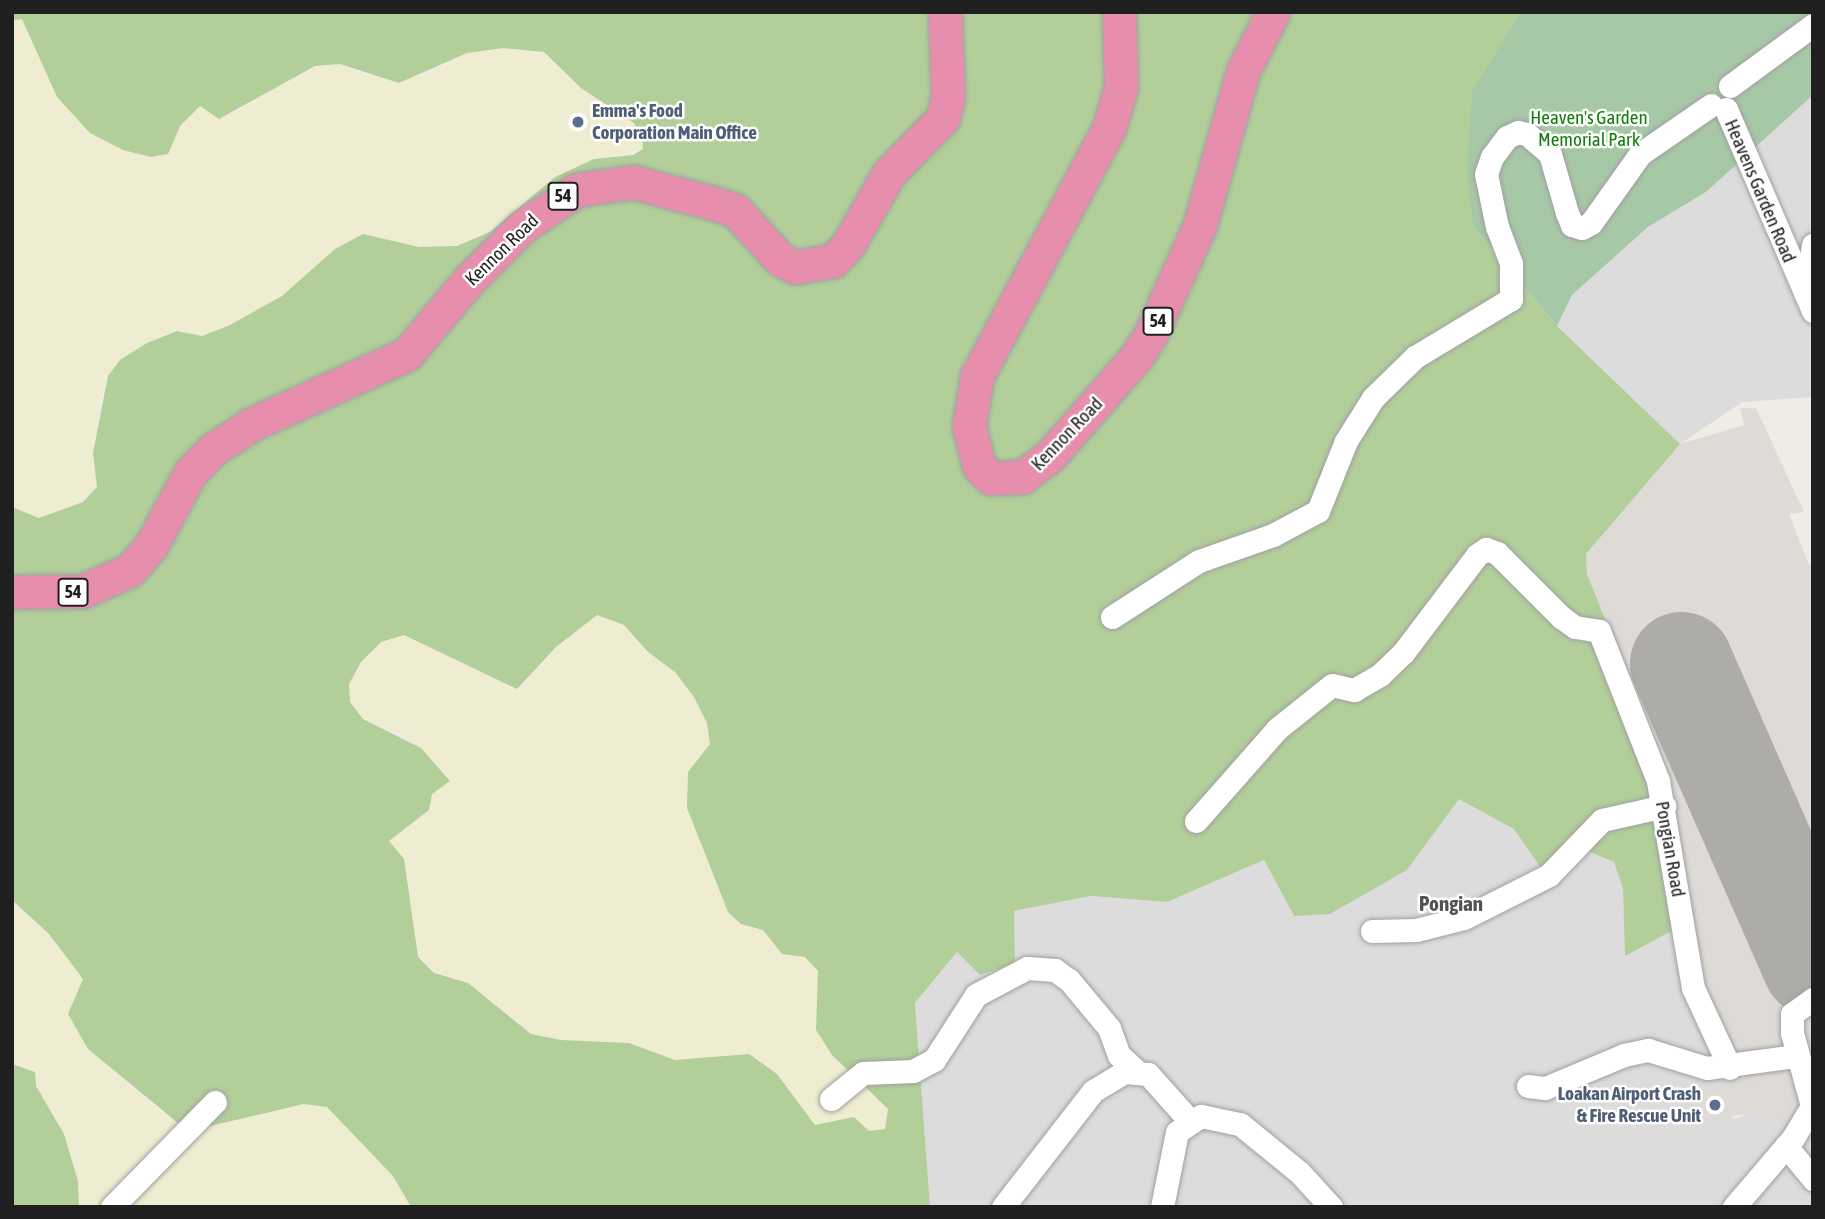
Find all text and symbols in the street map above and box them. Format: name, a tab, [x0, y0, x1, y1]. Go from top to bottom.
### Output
place label: Emma's Food Corporation Main Office	[592, 100, 757, 144]
park label: Heaven's Garden Memorial Park	[1530, 107, 1648, 151]
marker: Emma's Food Corporation Main Office	[570, 114, 586, 130]
street label: Heavens Garden Road	[1720, 116, 1800, 266]
road number: 54	[547, 182, 579, 210]
street label: Kennon Road	[461, 209, 543, 291]
road number: 54	[1142, 306, 1174, 335]
street label: Kennon Road	[1026, 393, 1108, 475]
road number: 54	[57, 578, 89, 606]
street label: Pongian Road	[1650, 799, 1690, 899]
district label: Pongian	[1419, 890, 1483, 916]
place label: Loakan Airport Crash & Fire Rescue Unit	[1558, 1083, 1701, 1127]
marker: Loakan Airport Crash & Fire Rescue Unit	[1707, 1097, 1723, 1113]

